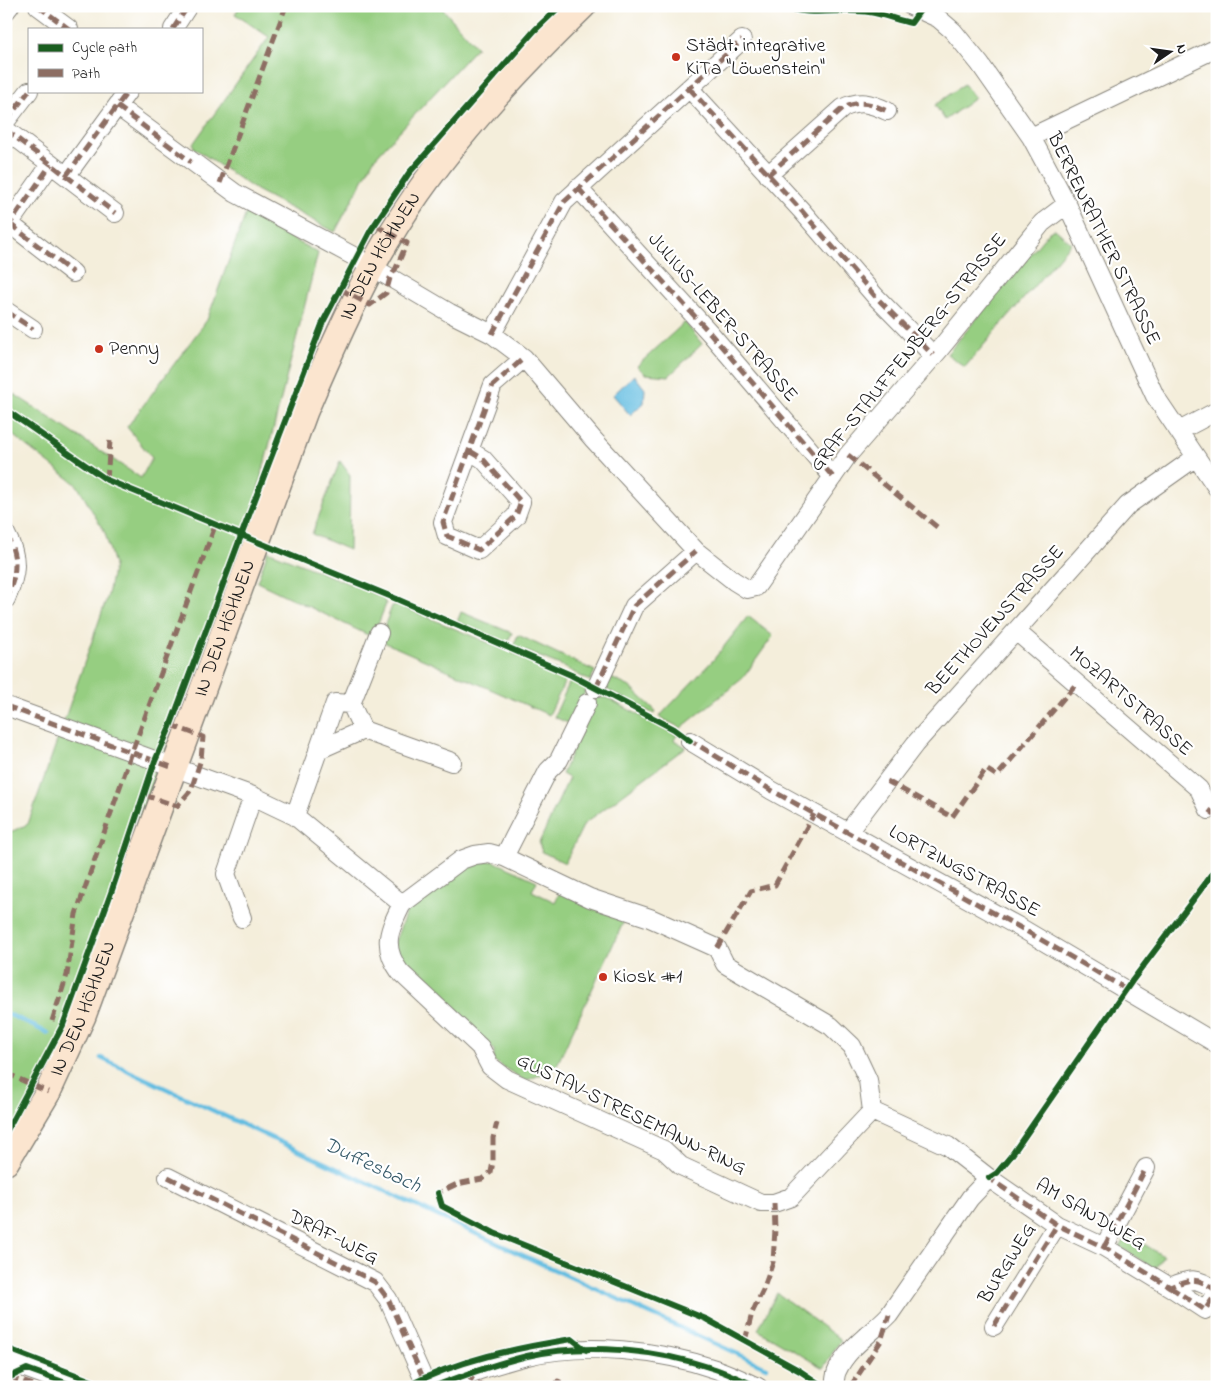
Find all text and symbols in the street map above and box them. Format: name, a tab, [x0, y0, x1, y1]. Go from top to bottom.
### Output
legend	[28, 28, 202, 92]
north arrow	[1146, 28, 1196, 78]
place label: Städt. integrative KiTa "Löwenstein"	[686, 32, 825, 84]
text: Cycle path	[72, 37, 137, 60]
text: N	[1170, 42, 1192, 56]
marker: Städt. integrative KiTa "Löwenstein"	[670, 51, 682, 63]
text: Path	[72, 63, 100, 85]
street label: BERRENRATHER STRASSE	[1038, 127, 1167, 350]
street label: IN DEN HÖHNEN	[333, 186, 429, 326]
street label: JULIUS-LEBER-STRASSE	[640, 227, 804, 409]
street label: GRAF-STAUFFENBERG-STRASSE	[803, 227, 1015, 479]
place label: Penny	[109, 335, 159, 364]
marker: Penny	[93, 343, 105, 355]
street label: BEETHOVENSTRASSE	[920, 539, 1072, 704]
street label: IN DEN HÖHNEN	[187, 556, 264, 701]
street label: MOZARTSTRASSE	[1062, 640, 1198, 764]
street label: LORTZINGSTRASSE	[883, 818, 1045, 926]
street label: IN DEN HÖHNEN	[43, 937, 124, 1081]
place label: Kiosk #1	[613, 963, 682, 992]
marker: Kiosk #1	[597, 971, 609, 983]
street label: GUSTAV-STRESEMANN-RING	[511, 1047, 751, 1183]
water label: Duffesbach	[318, 1130, 427, 1202]
street label: AM SANDWEG	[1030, 1172, 1150, 1258]
street label: DRAF-WEG	[282, 1202, 383, 1273]
street label: BURGWEG	[971, 1218, 1044, 1311]

